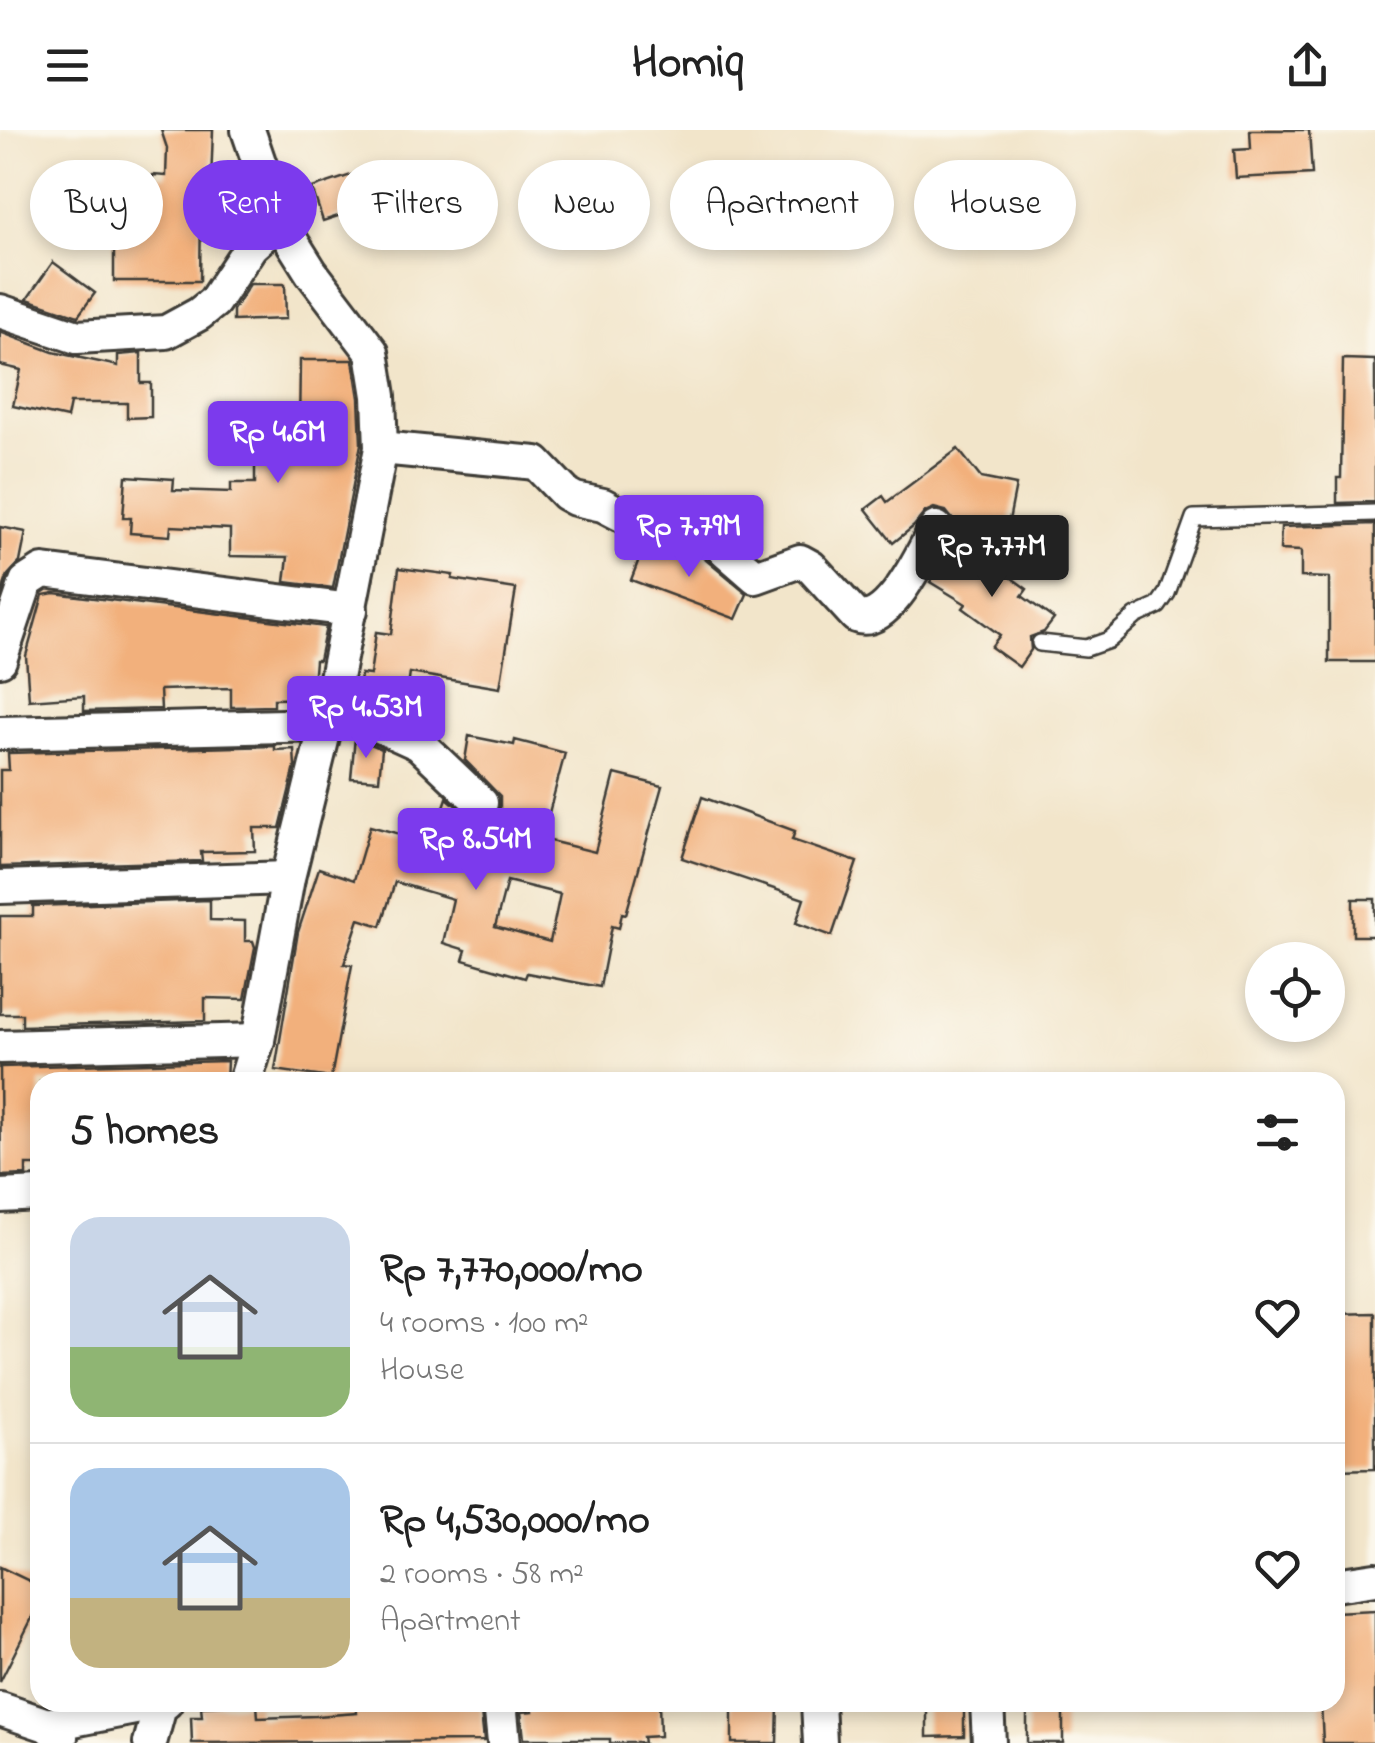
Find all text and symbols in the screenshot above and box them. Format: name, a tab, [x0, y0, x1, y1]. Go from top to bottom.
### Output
text: Homiq	[632, 32, 743, 98]
icon: menu	[40, 38, 95, 93]
icon: share	[1280, 38, 1335, 93]
chip: Buy	[30, 160, 163, 250]
chip: Rent	[183, 160, 317, 250]
chip: Filters	[337, 160, 498, 250]
chip: New	[518, 160, 650, 250]
chip: Apartment	[670, 160, 894, 250]
chip: House	[914, 160, 1076, 250]
pin: Rp 4.6M	[186, 401, 370, 486]
text: Rp 4.6M	[230, 410, 326, 457]
pin: Rp 7.79M	[586, 495, 792, 580]
text: Rp 7.79M	[636, 504, 742, 551]
pin: Rp 7.77M	[889, 515, 1095, 600]
text: Rp 7.77M	[938, 524, 1046, 571]
pin: Rp 4.53M	[263, 676, 469, 761]
text: Rp 4.53M	[309, 685, 423, 732]
pin: Rp 8.54M	[373, 808, 579, 893]
text: Rp 8.54M	[420, 817, 532, 864]
map controls	[1245, 942, 1345, 1042]
button: locate	[1245, 942, 1345, 1042]
text: 5 homes	[70, 1102, 219, 1163]
icon: filters	[1250, 1105, 1305, 1160]
text: Rp 7,770,000/mo	[380, 1240, 643, 1301]
icon: home	[150, 1257, 270, 1377]
icon: heart	[1250, 1290, 1305, 1345]
text: 4 rooms · 100 m²	[380, 1301, 588, 1348]
text: House	[380, 1348, 464, 1395]
text: Rp 4,530,000/mo	[380, 1491, 650, 1552]
icon: home	[150, 1508, 270, 1628]
icon: heart	[1250, 1541, 1305, 1596]
text: 2 rooms · 58 m²	[380, 1552, 584, 1599]
text: Apartment	[380, 1599, 521, 1646]

